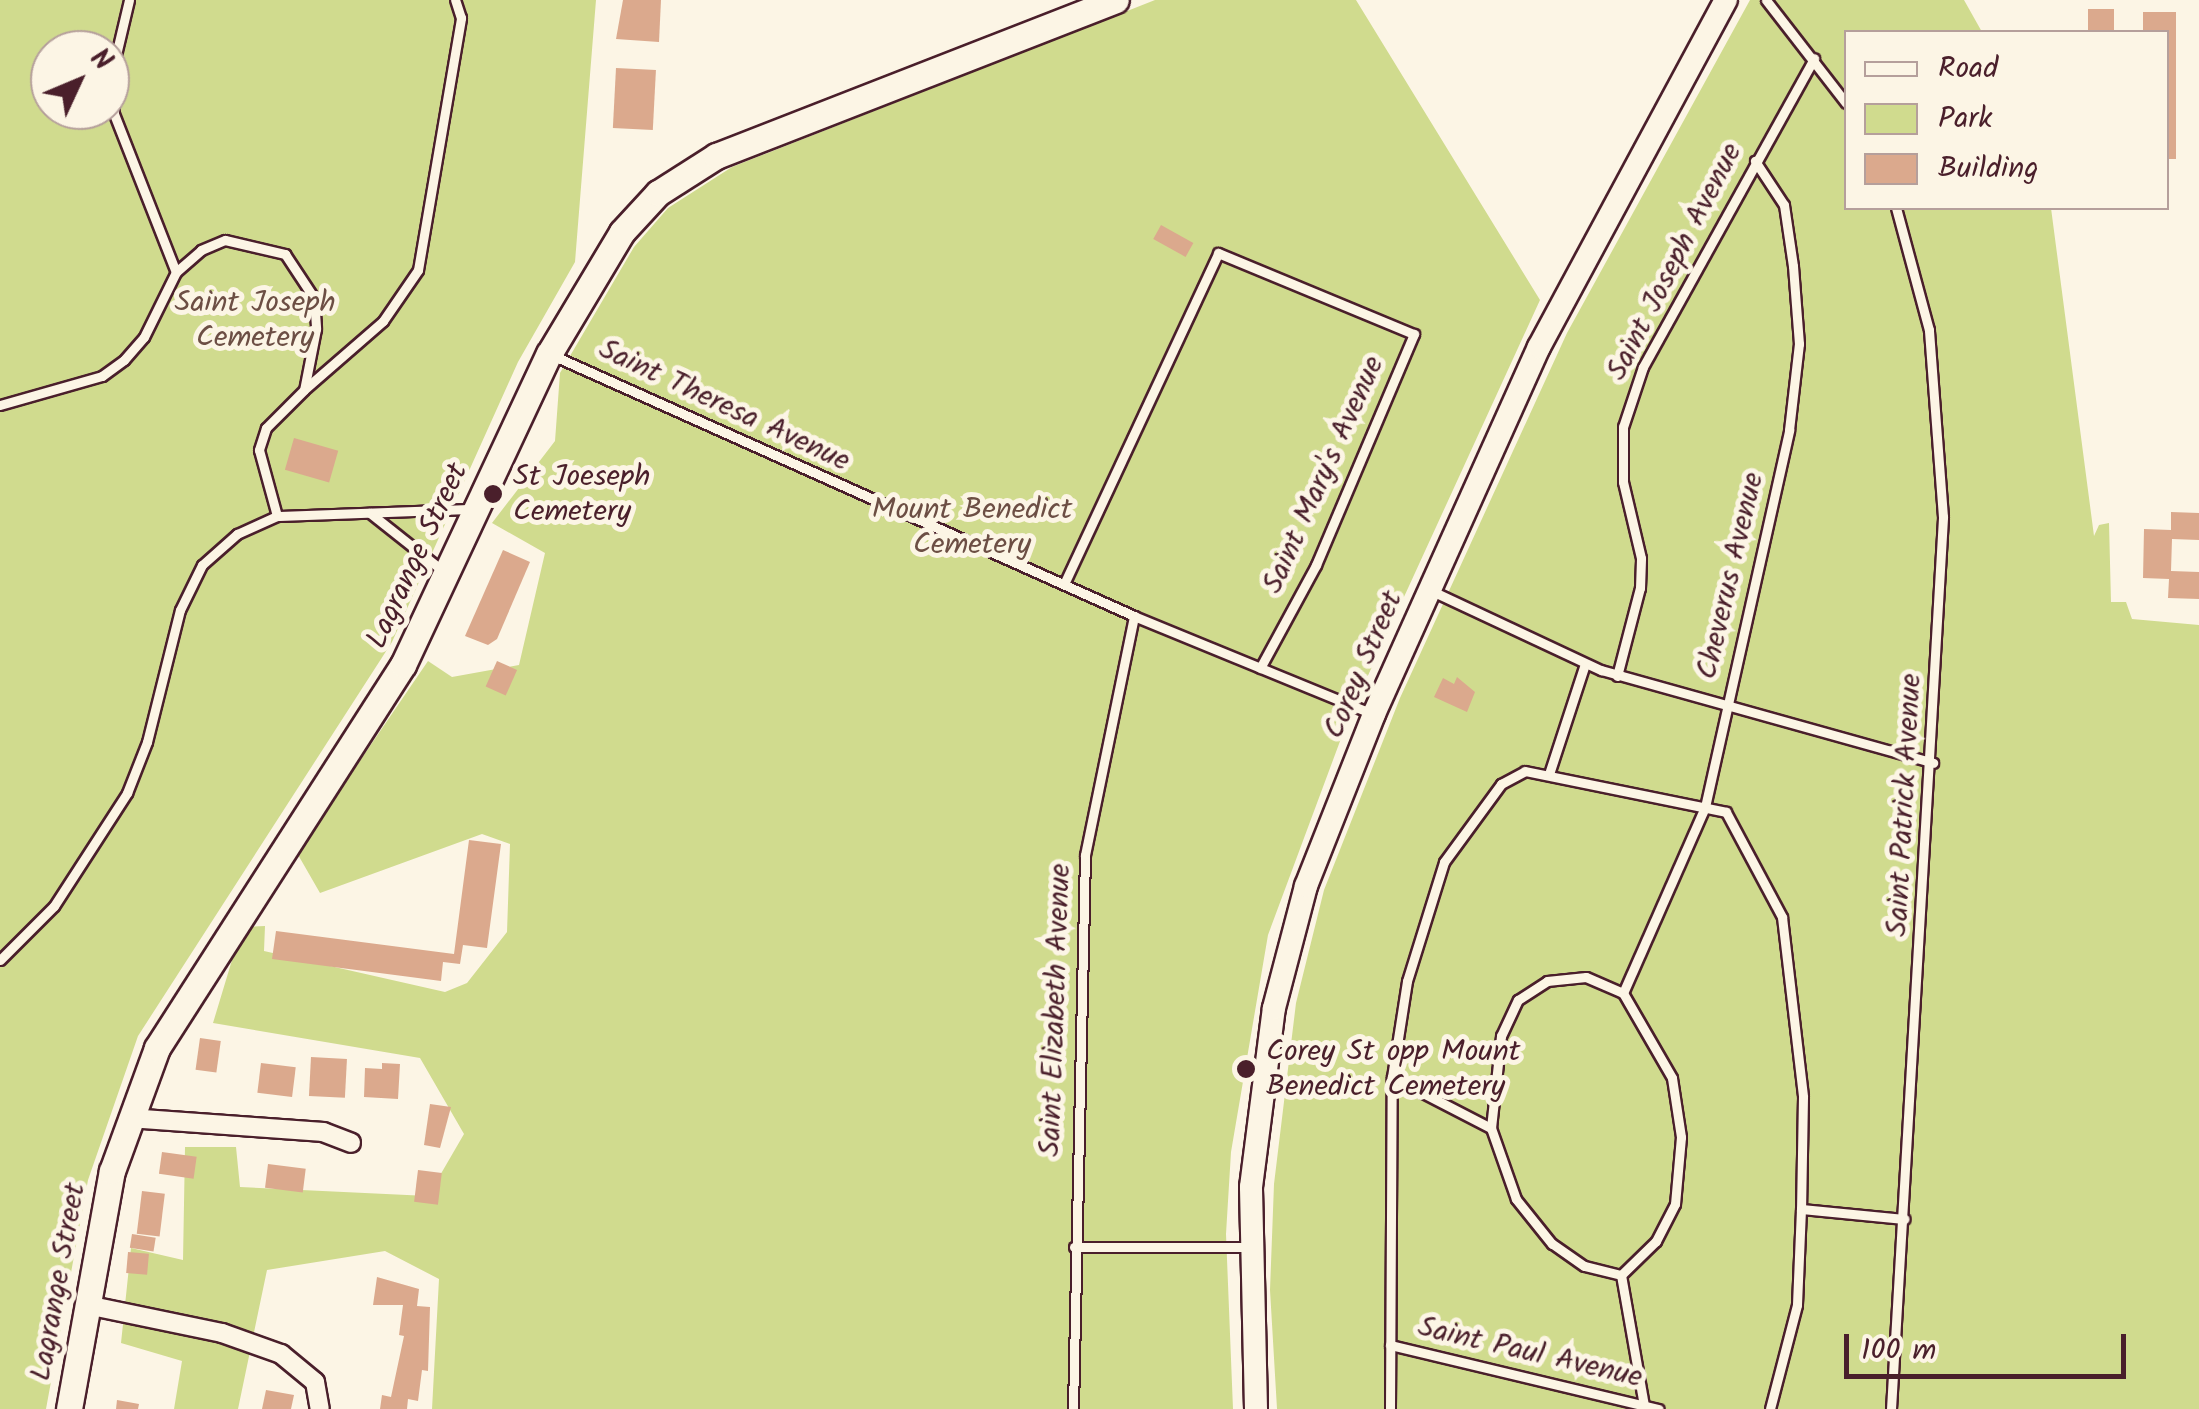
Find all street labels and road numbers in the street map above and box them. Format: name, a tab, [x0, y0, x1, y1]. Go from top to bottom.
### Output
street label: Saint Joseph Avenue	[1600, 137, 1750, 387]
street label: Saint Theresa Avenue	[593, 332, 855, 480]
street label: Saint Mary's Avenue	[1255, 351, 1393, 599]
street label: Lagrange Street	[359, 458, 477, 654]
street label: Cheverus Avenue	[1690, 469, 1772, 683]
street label: Corey Street	[1317, 586, 1411, 744]
street label: Saint Patrick Avenue	[1880, 672, 1930, 938]
street label: Saint Elizabeth Avenue	[1033, 863, 1079, 1157]
street label: Lagrange Street	[24, 1180, 94, 1384]
street label: Saint Paul Avenue	[1414, 1310, 1646, 1396]

